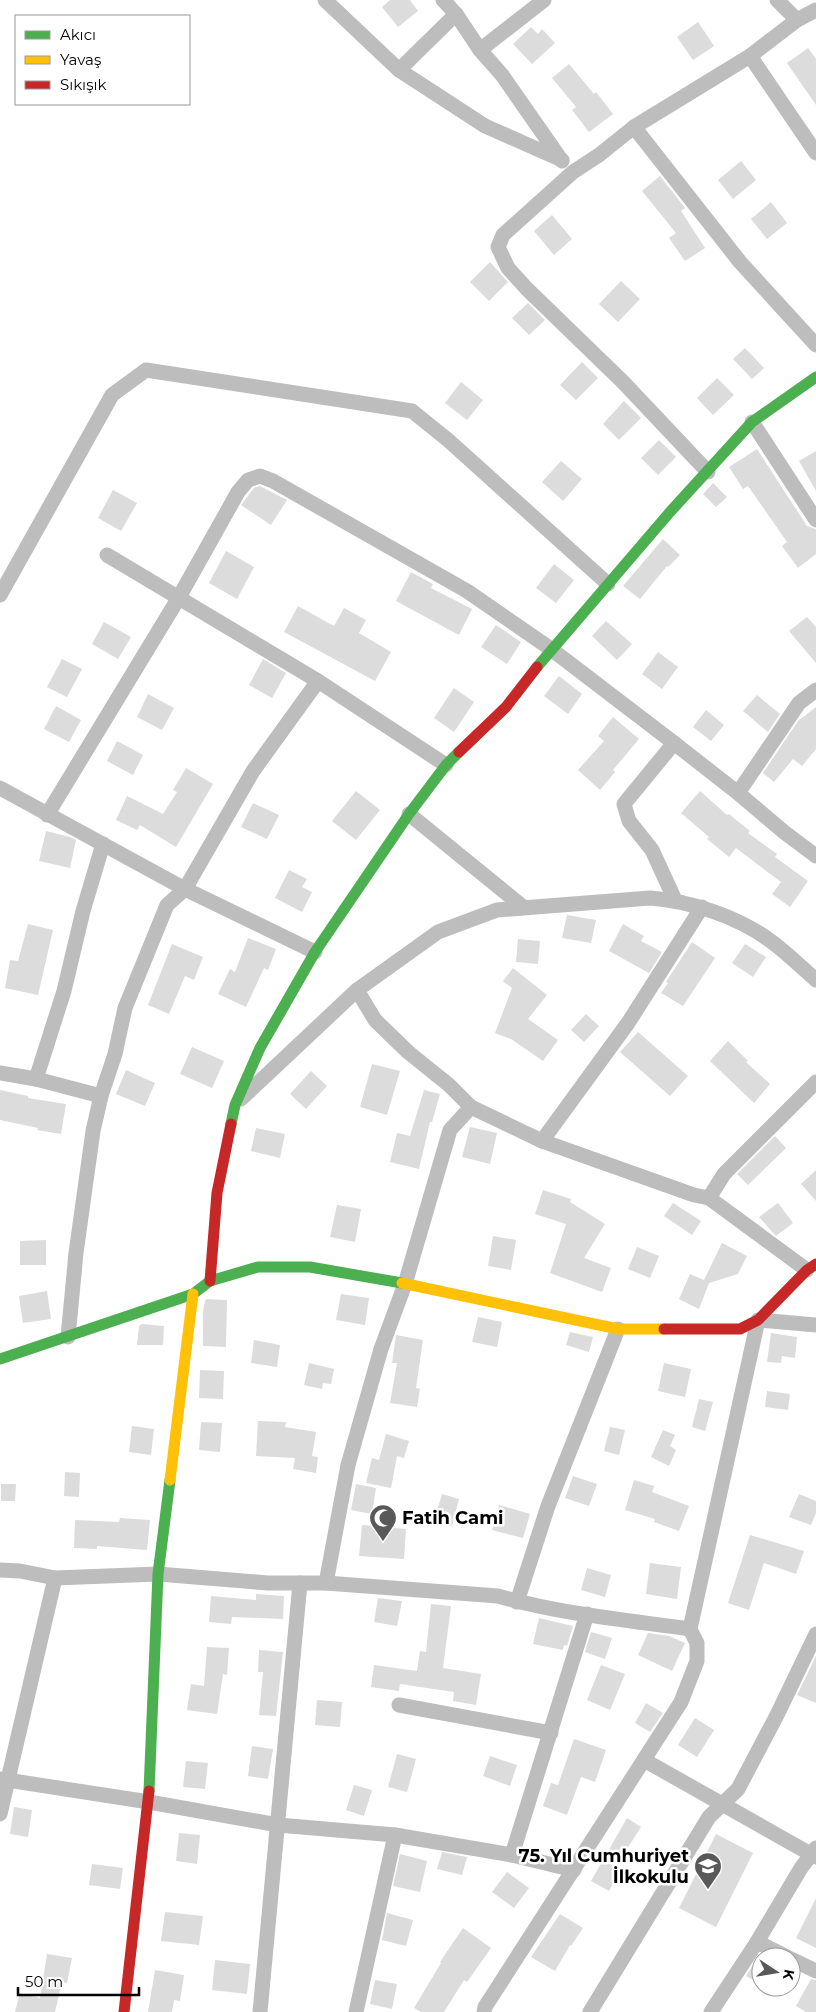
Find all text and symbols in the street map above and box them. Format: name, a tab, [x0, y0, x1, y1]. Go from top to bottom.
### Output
legend	[15, 15, 190, 105]
text: Akıcı	[60, 25, 96, 44]
text: Yavaş	[60, 50, 101, 69]
text: Sıkışık	[60, 75, 107, 94]
mosque icon: Fatih Cami	[368, 1503, 398, 1542]
place label: Fatih Cami	[402, 1507, 504, 1529]
place label: 75. Yıl Cumhuriyet İlkokulu	[519, 1845, 689, 1888]
school or university icon: 75. Yıl Cumhuriyet İlkokulu	[693, 1851, 723, 1890]
north arrow	[751, 1947, 801, 1997]
scale bar	[18, 1964, 139, 1996]
text: K	[779, 1968, 799, 1982]
text: 50 m	[25, 1972, 63, 1991]

